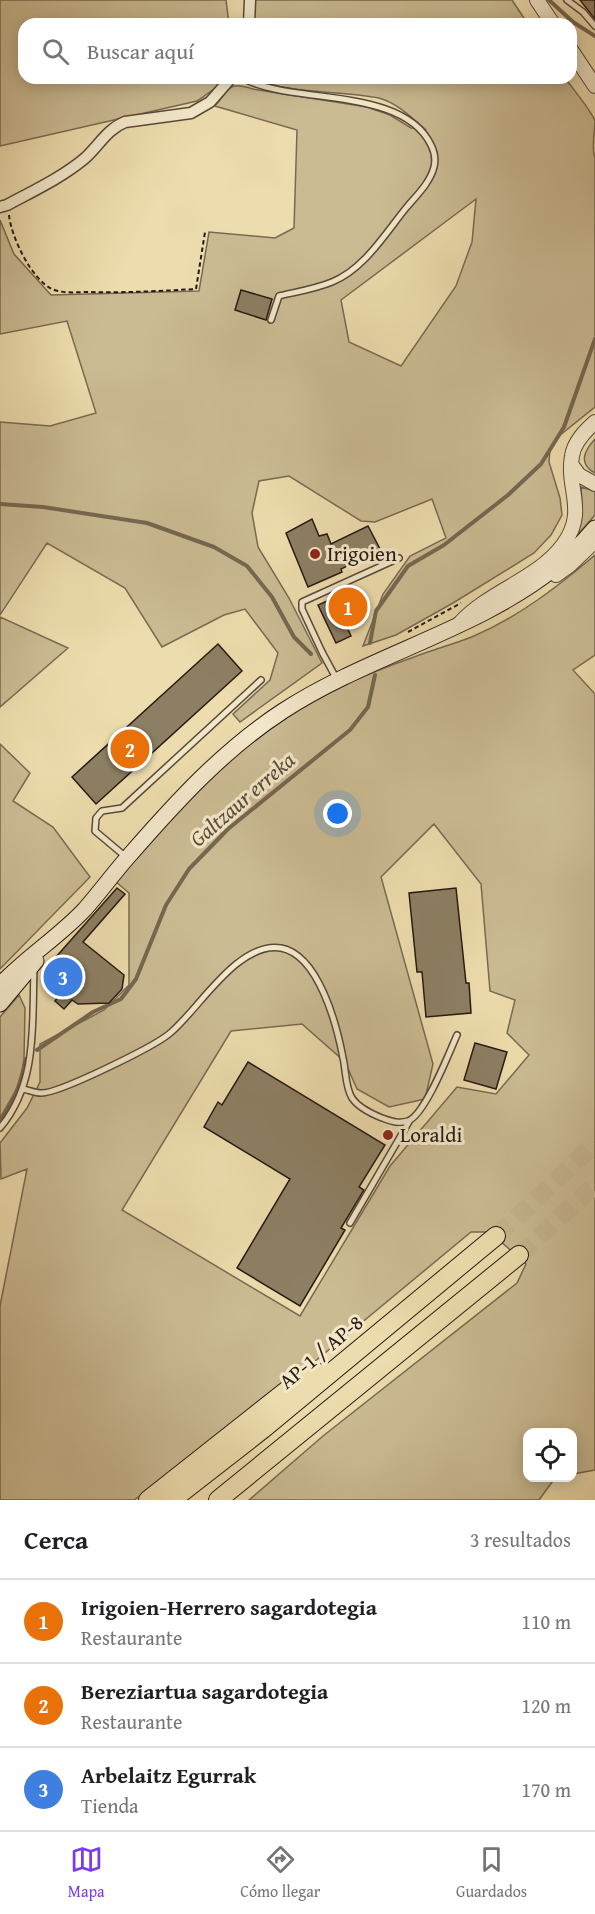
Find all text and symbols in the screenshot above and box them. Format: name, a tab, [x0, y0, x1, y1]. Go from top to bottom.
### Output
search box	[18, 18, 577, 84]
icon: search	[39, 35, 72, 68]
text: Buscar aquí	[87, 35, 194, 67]
place label: Irigoien	[327, 538, 397, 569]
marker: Irigoien	[308, 547, 322, 561]
pin: 1	[328, 584, 368, 630]
pin: 2	[110, 726, 150, 771]
water label: Galtzaur erreka	[182, 744, 302, 854]
your location	[323, 799, 352, 828]
pin: 3	[44, 954, 82, 1000]
place label: Loraldi	[400, 1119, 462, 1150]
marker: Loraldi	[381, 1128, 395, 1142]
street label: AP-1 / AP-8	[272, 1307, 370, 1396]
map controls	[523, 1428, 577, 1482]
button: locate	[523, 1428, 577, 1482]
text: Cerca	[24, 1520, 88, 1559]
text: 3 resultados	[470, 1525, 571, 1554]
text: Irigoien-Herrero sagardotegia	[81, 1591, 377, 1623]
text: 1	[38, 1607, 49, 1636]
text: 110 m	[521, 1607, 571, 1636]
text: Restaurante	[81, 1623, 182, 1652]
text: Bereziartua sagardotegia	[81, 1675, 328, 1707]
text: 2	[38, 1691, 49, 1720]
text: 120 m	[521, 1691, 571, 1720]
text: Restaurante	[81, 1707, 182, 1736]
text: Arbelaitz Egurrak	[81, 1759, 256, 1791]
text: 3	[38, 1775, 49, 1804]
text: 170 m	[521, 1775, 571, 1804]
text: Tienda	[81, 1791, 139, 1820]
tab: Mapa	[68, 1843, 105, 1903]
tab: Cómo llegar	[240, 1843, 320, 1903]
tab: Guardados	[456, 1843, 527, 1903]

